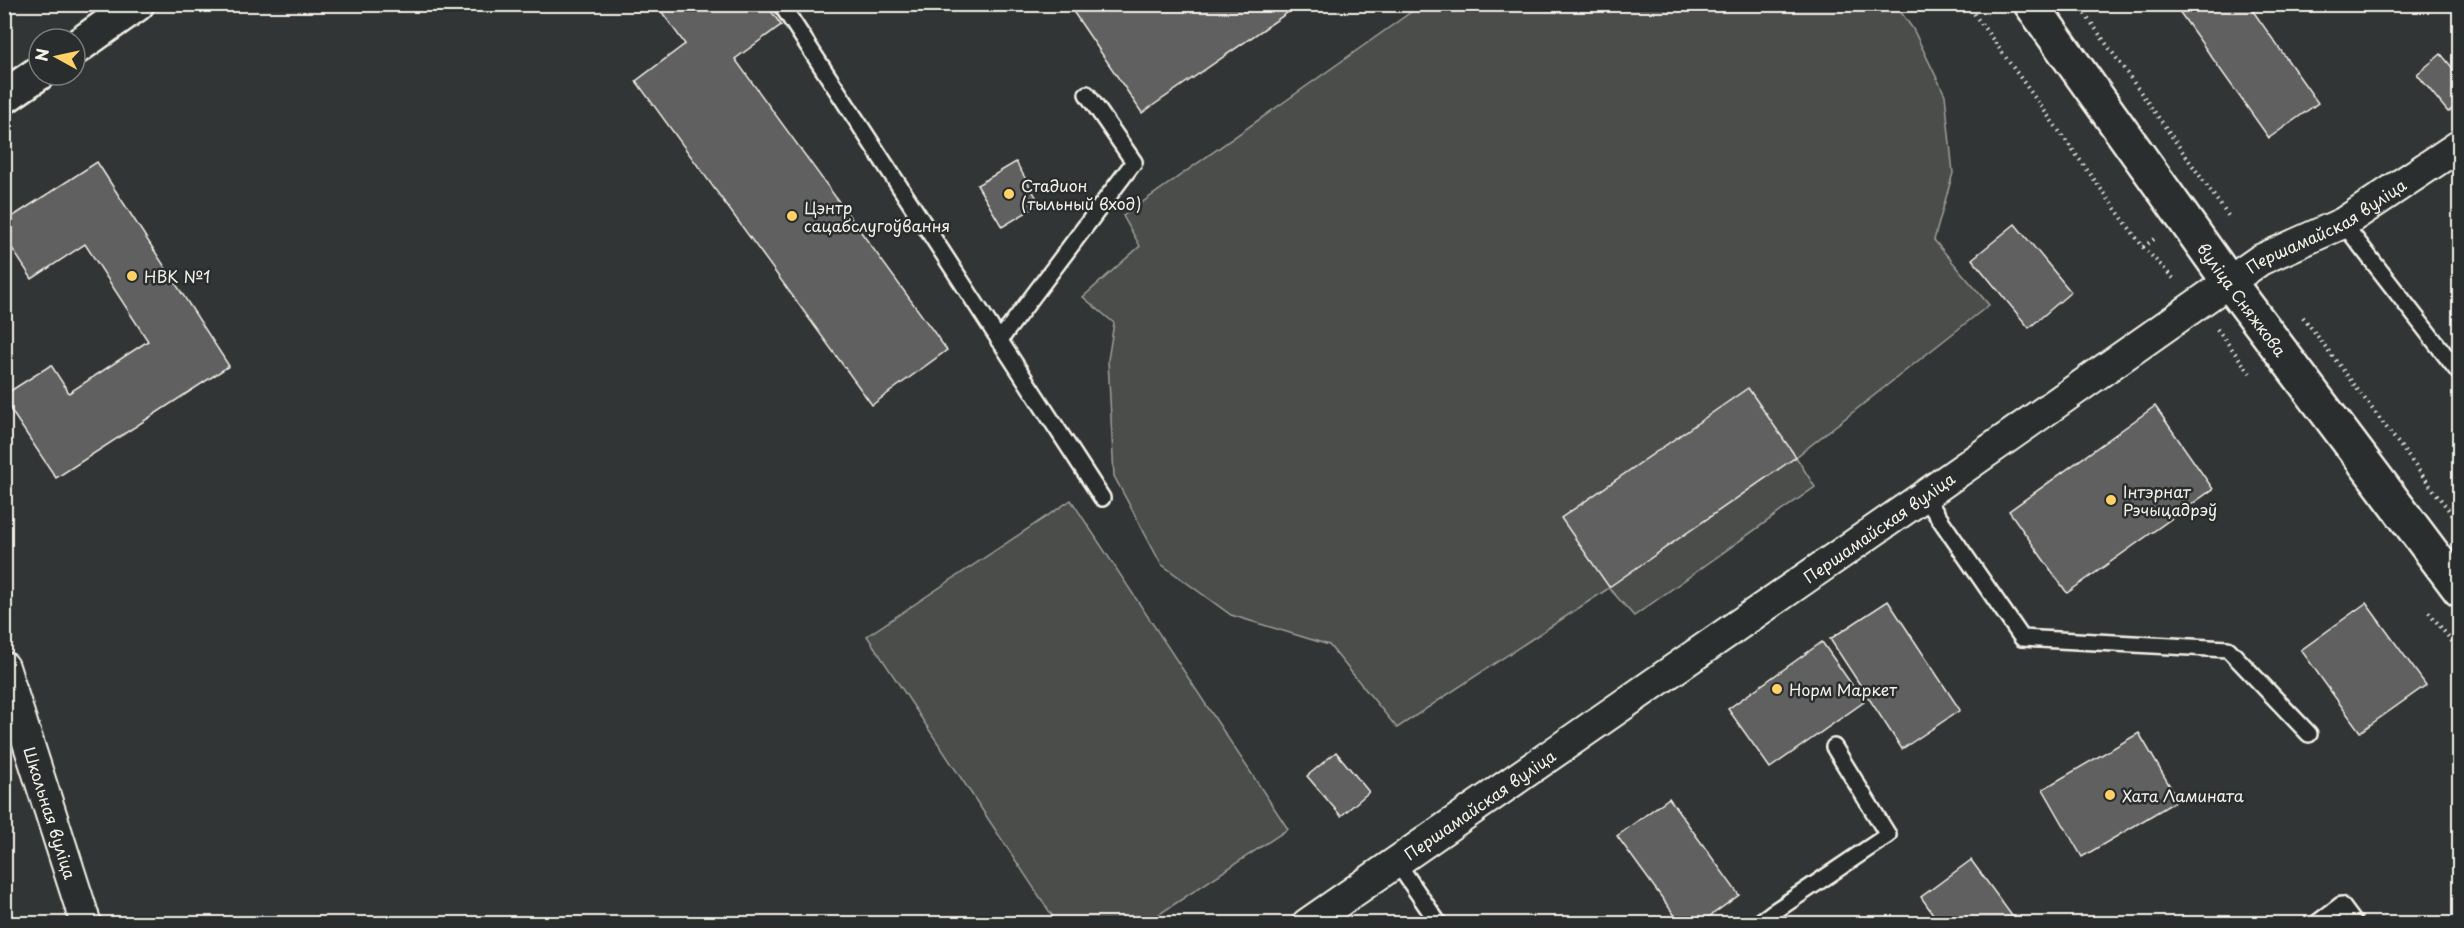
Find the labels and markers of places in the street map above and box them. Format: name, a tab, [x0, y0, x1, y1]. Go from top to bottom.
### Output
place label: Стадион (тыльный вход)	[1021, 173, 1141, 215]
marker: Стадион (тыльный вход)	[1002, 187, 1016, 201]
place label: Цэнтр сацабслугоўвання	[804, 195, 950, 237]
marker: Цэнтр сацабслугоўвання	[785, 209, 799, 223]
place label: НВК №1	[144, 264, 211, 288]
marker: НВК №1	[125, 269, 139, 283]
place label: Інтэрнат Рэчыцадрэў	[2123, 479, 2217, 521]
marker: Інтэрнат Рэчыцадрэў	[2104, 493, 2118, 507]
place label: Норм Маркет	[1789, 677, 1897, 701]
marker: Норм Маркет	[1770, 682, 1784, 696]
place label: Хата Ламината	[2122, 783, 2244, 807]
marker: Хата Ламината	[2103, 788, 2117, 802]

